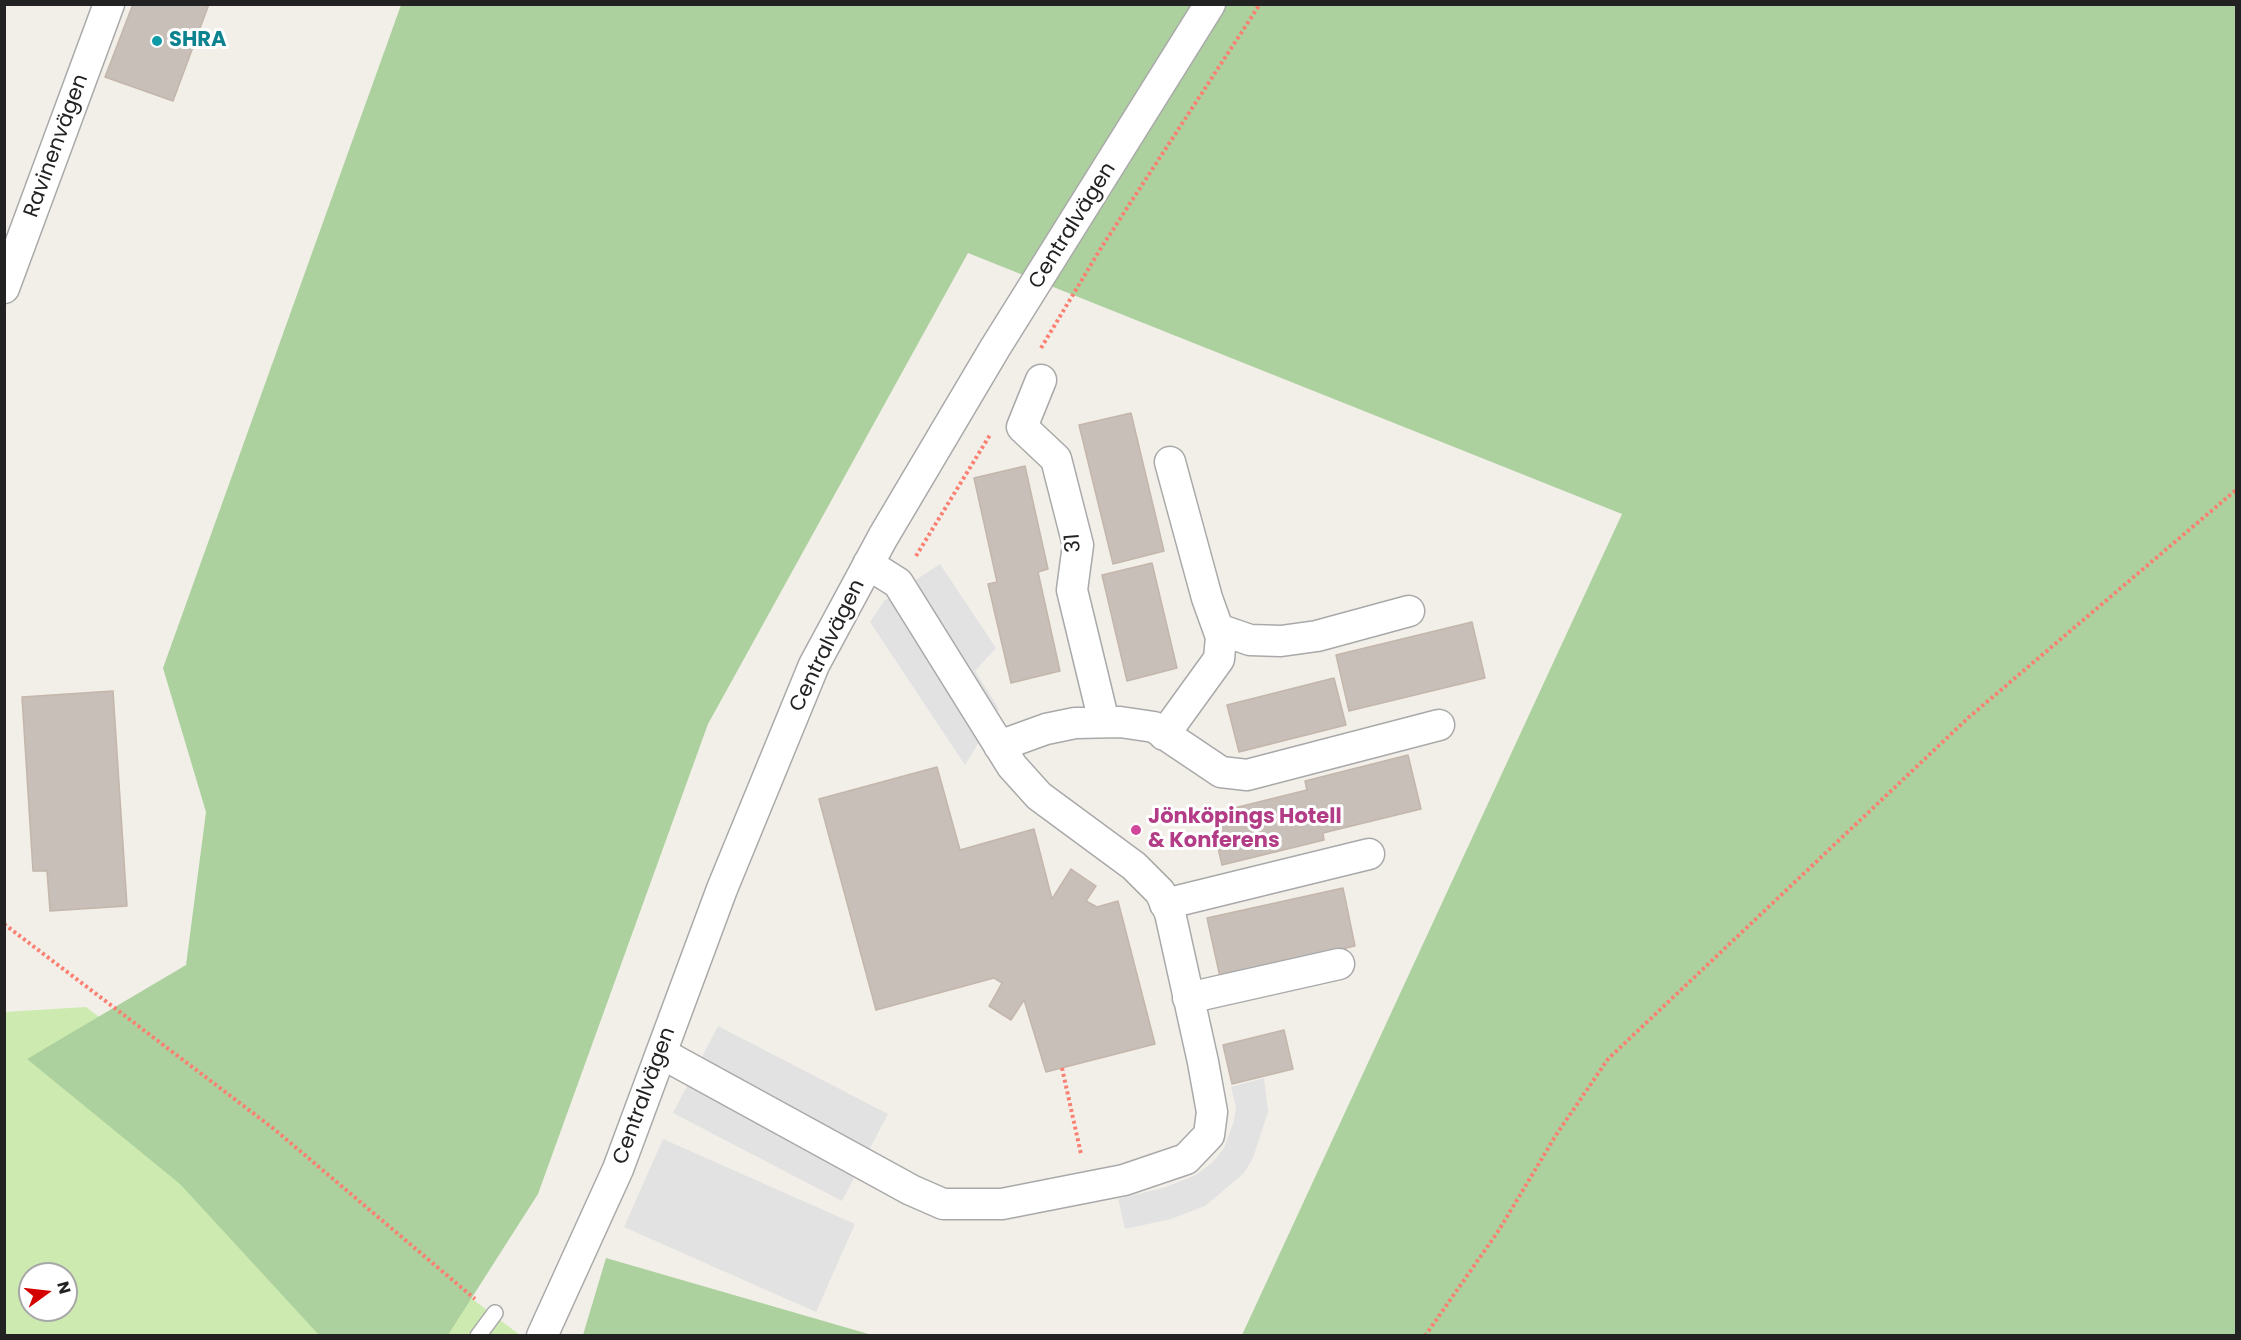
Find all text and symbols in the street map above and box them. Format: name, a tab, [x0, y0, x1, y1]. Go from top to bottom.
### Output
place label: SHRA	[169, 28, 226, 54]
marker: SHRA	[150, 34, 164, 48]
street label: Ravinenvägen	[19, 71, 95, 221]
street label: Centralvägen	[1024, 158, 1122, 294]
street label: 31	[1061, 532, 1087, 554]
street label: Centralvägen	[785, 576, 871, 716]
place label: Jönköpings Hotell & Konferens	[1148, 805, 1342, 855]
marker: Jönköpings Hotell & Konferens	[1129, 823, 1143, 837]
street label: Centralvägen	[609, 1024, 681, 1168]
north arrow	[18, 1262, 78, 1322]
text: N	[51, 1279, 77, 1297]

